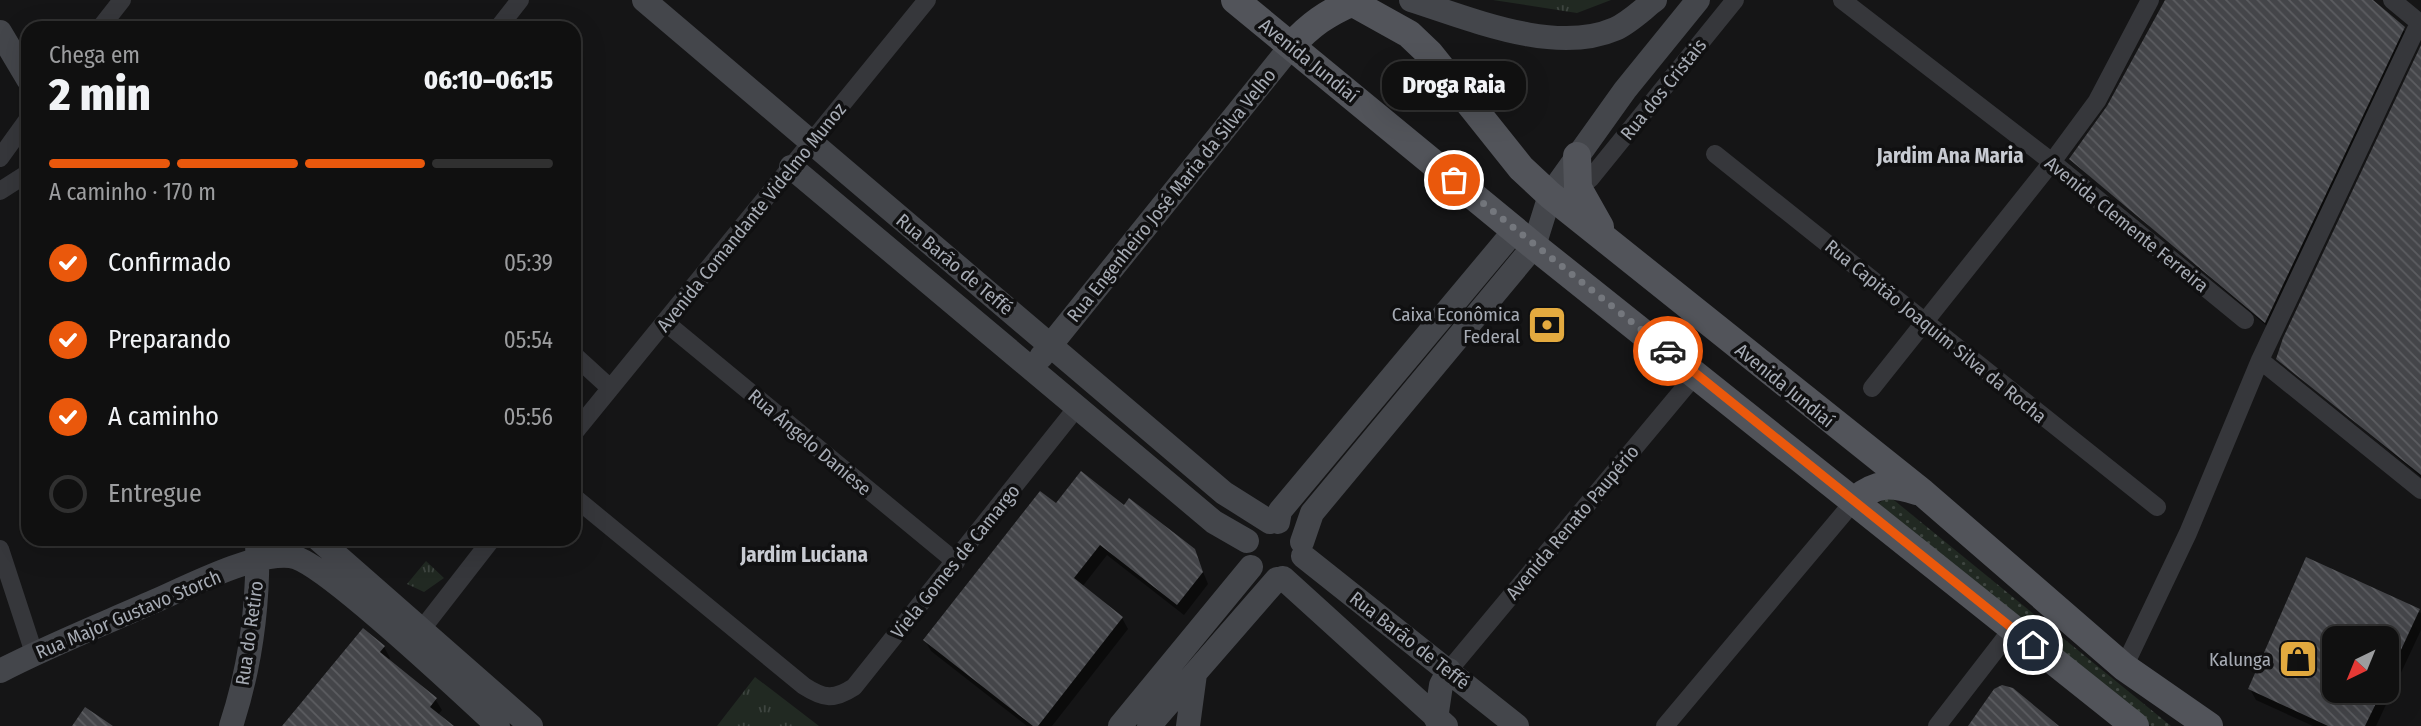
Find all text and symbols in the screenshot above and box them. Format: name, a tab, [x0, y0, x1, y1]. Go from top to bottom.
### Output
street label: Avenida Jundiaí	[1255, 13, 1363, 107]
street label: Rua dos Cristais	[1615, 34, 1711, 145]
text: Chega em	[49, 41, 140, 69]
callout: Droga Raia	[1382, 61, 1526, 110]
street label: Rua Engenheiro José Maria da Silva Velho	[1062, 64, 1281, 327]
text: 06:10–06:15	[424, 65, 553, 96]
text: 2 min	[49, 67, 151, 122]
text: Droga Raia	[1403, 71, 1505, 99]
street label: Avenida Comandante Videlmo Munoz	[652, 98, 851, 336]
district label: Jardim Ana Maria	[1875, 143, 2024, 169]
pin	[1424, 150, 1484, 210]
street label: Avenida Clemente Ferreira	[2040, 151, 2213, 297]
icon: bag	[1435, 161, 1473, 199]
text: A caminho · 170 m	[49, 178, 216, 206]
street label: Rua Barão de Teffé	[892, 209, 1018, 320]
street label: Rua Capitão Joaquim Silva da Rocha	[1820, 235, 2051, 428]
icon: check	[49, 244, 87, 282]
text: Confirmado	[108, 247, 231, 278]
text: 05:39	[504, 249, 553, 277]
place label: Caixa Econômica Federal	[1392, 303, 1520, 348]
bank icon: Caixa Econômica Federal	[1526, 304, 1568, 346]
courier	[1633, 316, 1703, 386]
icon: check	[49, 321, 87, 359]
text: Preparando	[108, 324, 231, 355]
text: 05:54	[504, 326, 553, 354]
icon: car	[1649, 332, 1687, 370]
street label: Avenida Jundiaí	[1731, 338, 1839, 432]
street label: Rua Ângelo Daniese	[744, 384, 876, 500]
icon: check	[49, 398, 87, 436]
text: A caminho	[108, 401, 219, 432]
text: 05:56	[504, 403, 553, 431]
street label: Avenida Renato Paupério	[1501, 440, 1644, 604]
text: Entregue	[108, 478, 202, 509]
street label: Viela Gomes de Camargo	[886, 480, 1025, 643]
district label: Jardim Luciana	[739, 542, 868, 568]
street label: Rua Major Gustavo Storch	[32, 565, 224, 664]
street label: Rua do Retiro	[231, 579, 268, 687]
street label: Rua Barão de Teffé	[1345, 587, 1474, 694]
pin	[2003, 615, 2063, 675]
icon: home	[2014, 626, 2052, 664]
north arrow	[2322, 626, 2399, 704]
map controls	[2322, 626, 2399, 703]
shop icon: Kalunga	[2277, 638, 2319, 680]
place label: Kalunga	[2209, 648, 2271, 671]

